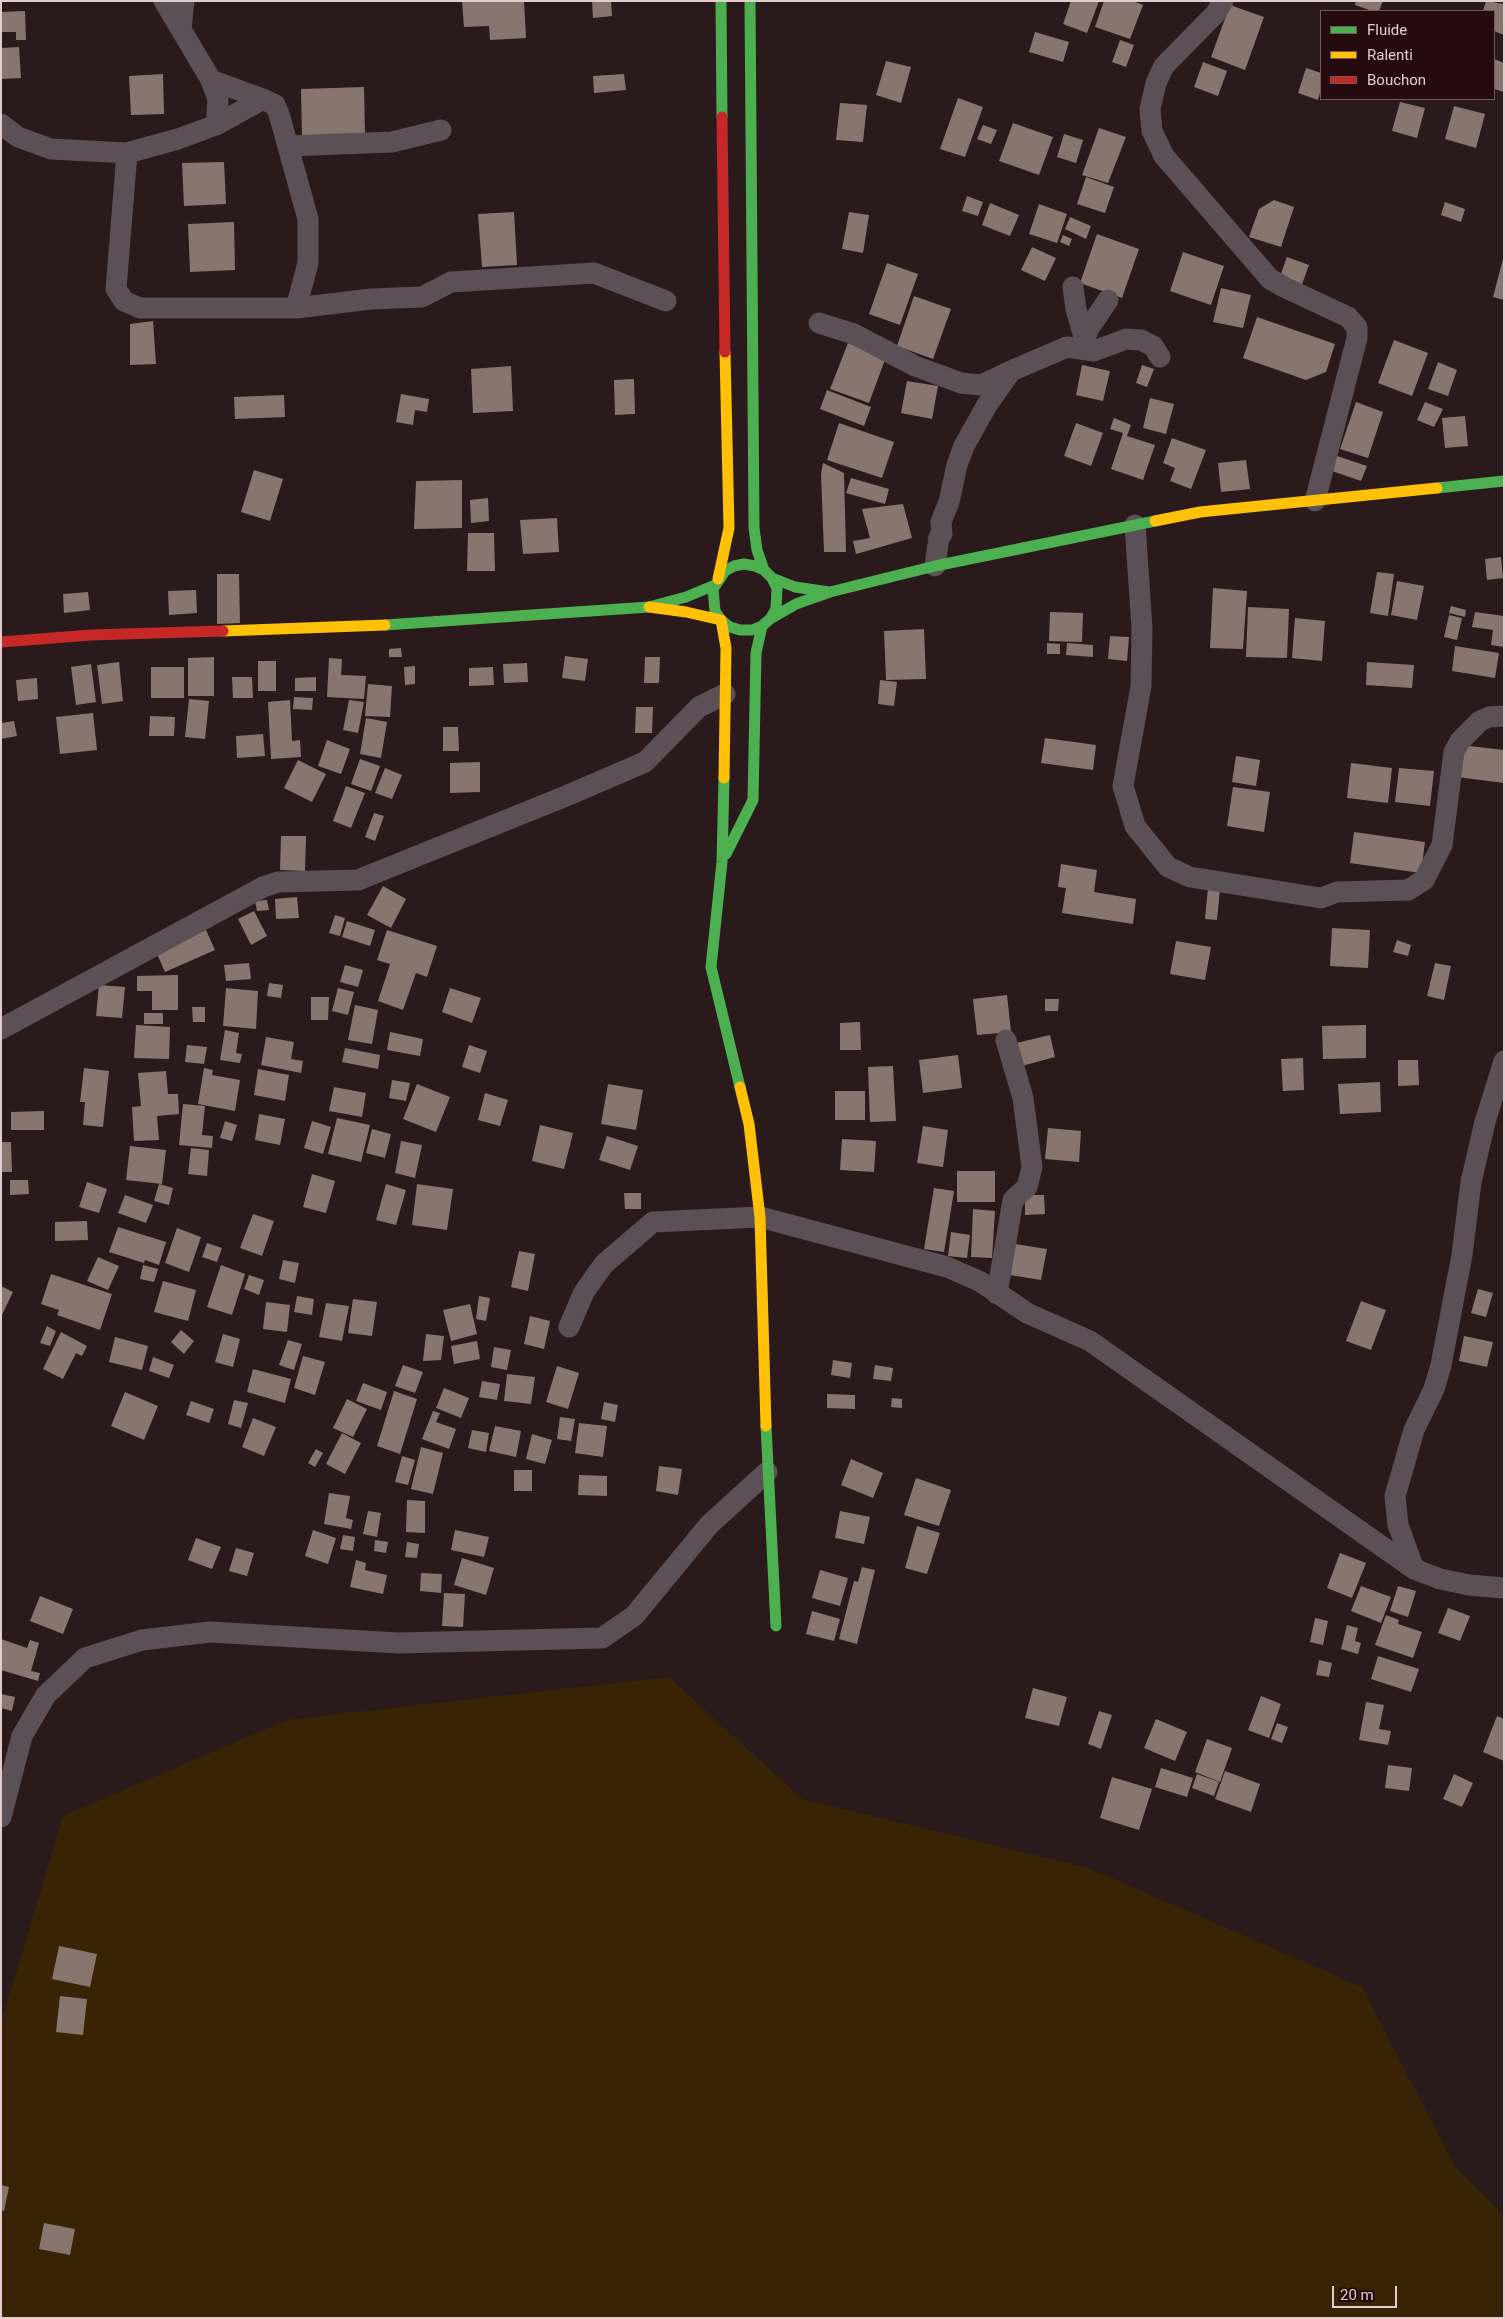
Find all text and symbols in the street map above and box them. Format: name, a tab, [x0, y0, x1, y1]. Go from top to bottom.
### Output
legend	[1320, 10, 1495, 100]
text: Fluide	[1367, 21, 1407, 39]
text: Ralenti	[1367, 46, 1413, 64]
text: Bouchon	[1367, 71, 1426, 89]
scale bar	[1335, 2276, 1400, 2308]
text: 20 m	[1340, 2286, 1374, 2304]

